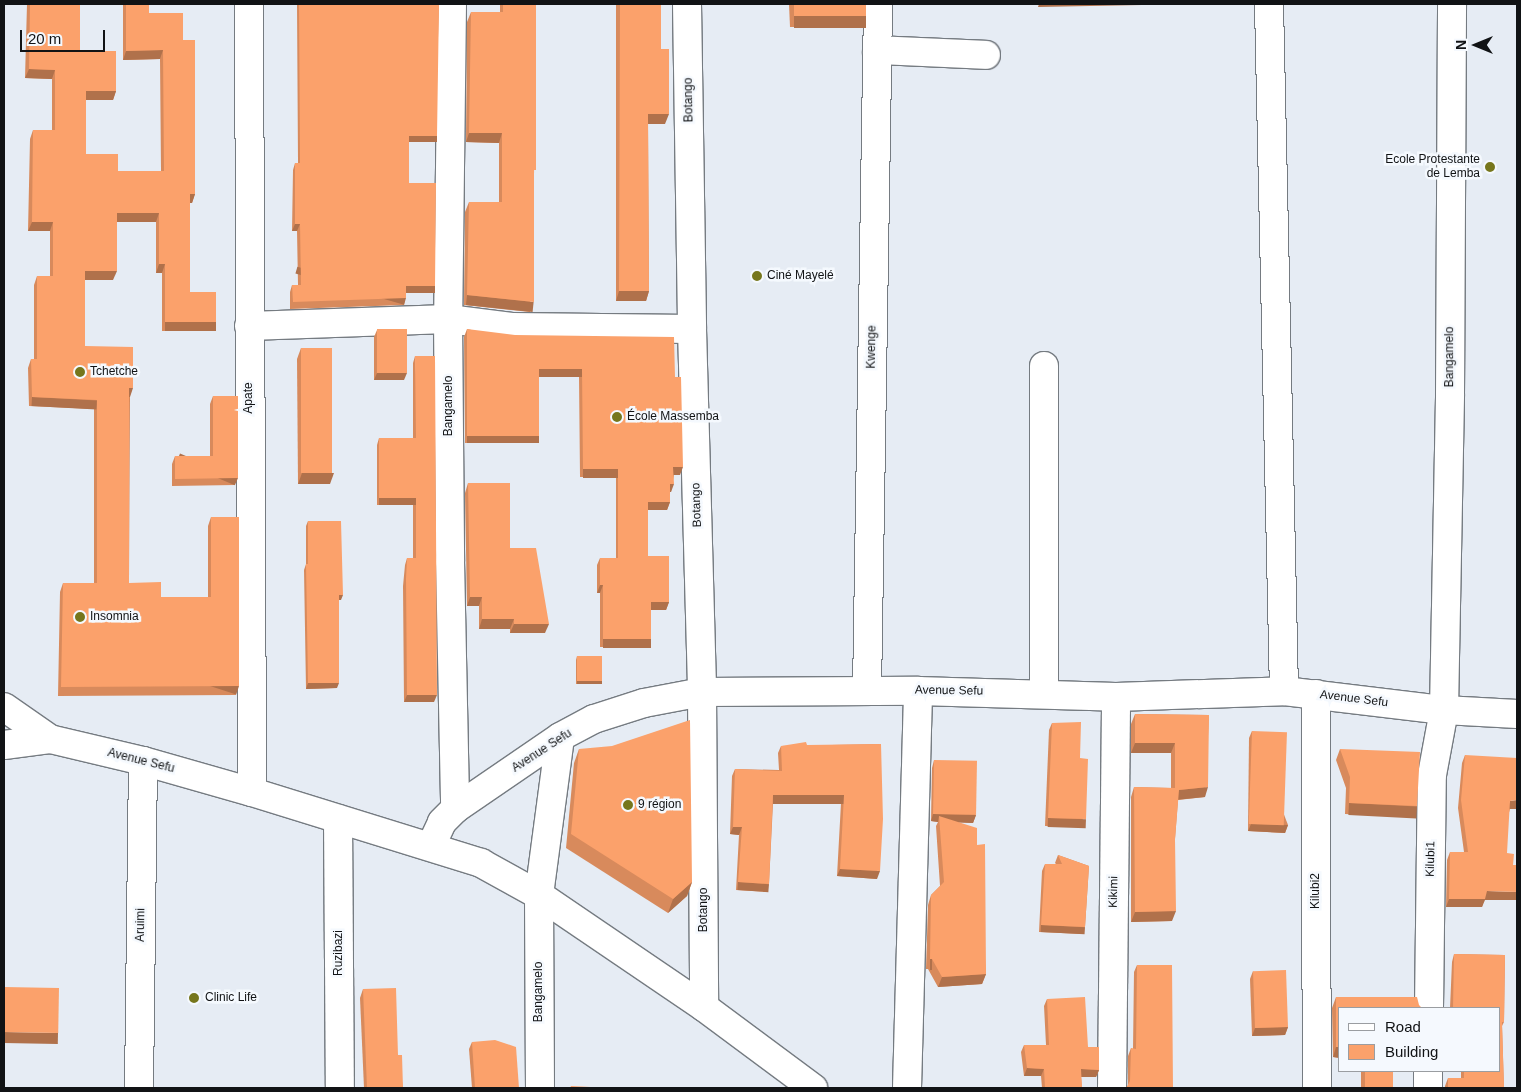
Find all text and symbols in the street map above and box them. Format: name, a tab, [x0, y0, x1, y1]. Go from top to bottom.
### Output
scale bar	[22, 20, 108, 52]
north arrow	[1451, 20, 1501, 70]
text: 20 m	[28, 30, 61, 47]
text: N	[1453, 40, 1469, 50]
street label: Botango	[681, 78, 697, 122]
place label: Ecole Protestante de Lemba	[1385, 153, 1480, 181]
marker: Ecole Protestante de Lemba	[1484, 161, 1496, 173]
place label: Ciné Mayelé	[767, 269, 834, 283]
marker: Ciné Mayelé	[751, 270, 763, 282]
street label: Kwenge	[864, 325, 880, 369]
street label: Bangamelo	[1443, 327, 1457, 387]
place label: Tchetche	[90, 365, 138, 379]
marker: Tchetche	[74, 366, 86, 378]
street label: Bangamelo	[442, 376, 456, 436]
street label: Apate	[242, 382, 256, 414]
place label: École Massemba	[627, 410, 719, 424]
marker: École Massemba	[611, 411, 623, 423]
street label: Botango	[689, 482, 705, 528]
place label: Insomnia	[90, 610, 139, 624]
marker: Insomnia	[74, 611, 86, 623]
street label: Avenue Sefu	[915, 683, 983, 699]
street label: Avenue Sefu	[1319, 688, 1389, 710]
street label: Avenue Sefu	[509, 726, 575, 776]
street label: Avenue Sefu	[106, 746, 176, 776]
place label: 9 région	[638, 798, 681, 812]
marker: 9 région	[622, 799, 634, 811]
street label: Kilubi1	[1423, 841, 1439, 877]
street label: Kilubi2	[1309, 873, 1323, 909]
street label: Kikimi	[1107, 876, 1121, 908]
street label: Botango	[697, 888, 711, 932]
street label: Aruimi	[134, 908, 148, 942]
street label: Ruzibazi	[332, 930, 346, 976]
street label: Bangamelo	[532, 962, 546, 1022]
marker: Clinic Life	[187, 991, 201, 1005]
place label: Clinic Life	[205, 991, 257, 1005]
legend	[1338, 1007, 1501, 1072]
text: Road	[1385, 1018, 1421, 1035]
text: Building	[1385, 1043, 1438, 1060]

